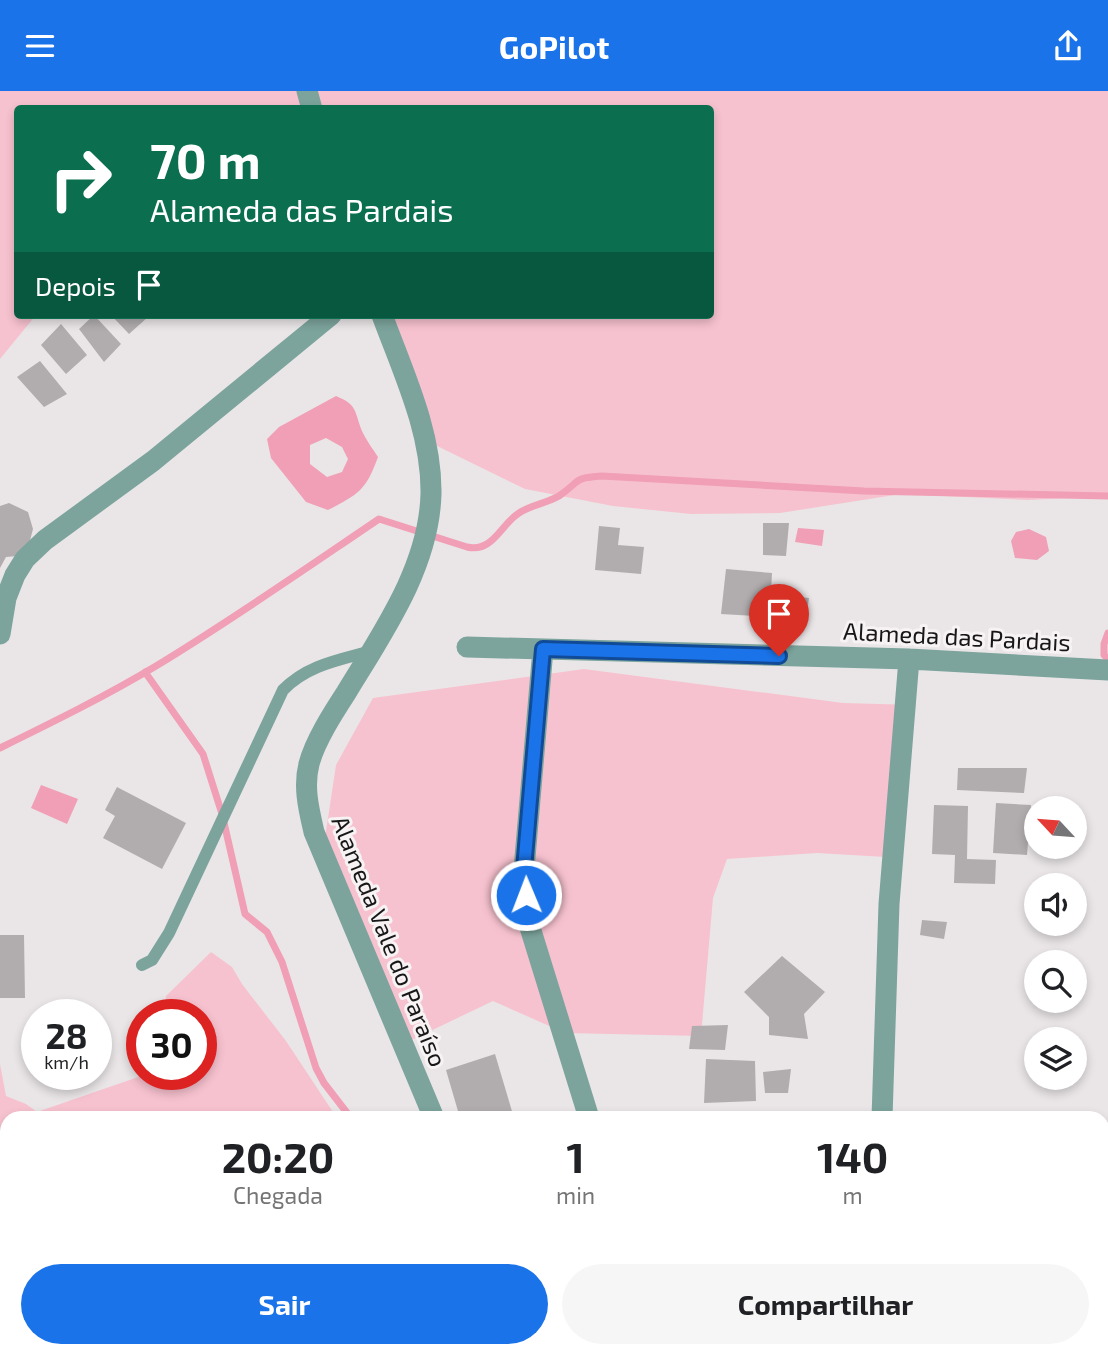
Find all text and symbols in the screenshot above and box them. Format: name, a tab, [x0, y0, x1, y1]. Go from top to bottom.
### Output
icon: menu	[21, 27, 59, 65]
text: GoPilot	[499, 27, 609, 65]
icon: share	[1049, 27, 1087, 65]
text: 70 m	[150, 130, 261, 189]
icon: right	[35, 133, 126, 224]
text: Alameda das Pardais	[150, 190, 453, 228]
icon: arrive	[130, 266, 168, 304]
text: Depois	[35, 270, 116, 301]
pin	[749, 584, 809, 656]
icon: arrive	[760, 595, 798, 633]
street label: Alameda das Pardais	[843, 616, 1071, 656]
north arrow	[1024, 796, 1087, 859]
map controls	[1024, 796, 1087, 1090]
street label: Alameda Vale do Paraíso	[326, 811, 454, 1071]
position arrow	[489, 858, 563, 932]
button: sound	[1024, 873, 1087, 936]
button: search	[1024, 950, 1087, 1013]
speed limit sign: 30	[126, 999, 217, 1090]
text: 28	[45, 1014, 88, 1056]
button: layers	[1024, 1027, 1087, 1090]
text: km/h	[44, 1051, 89, 1073]
text: 20:20	[222, 1131, 334, 1181]
text: 1	[567, 1131, 585, 1181]
text: 140	[817, 1131, 888, 1181]
text: Chegada	[233, 1181, 323, 1209]
text: min	[556, 1181, 595, 1209]
text: m	[843, 1181, 863, 1209]
button: Sair	[21, 1264, 548, 1344]
button: Compartilhar	[562, 1264, 1089, 1344]

